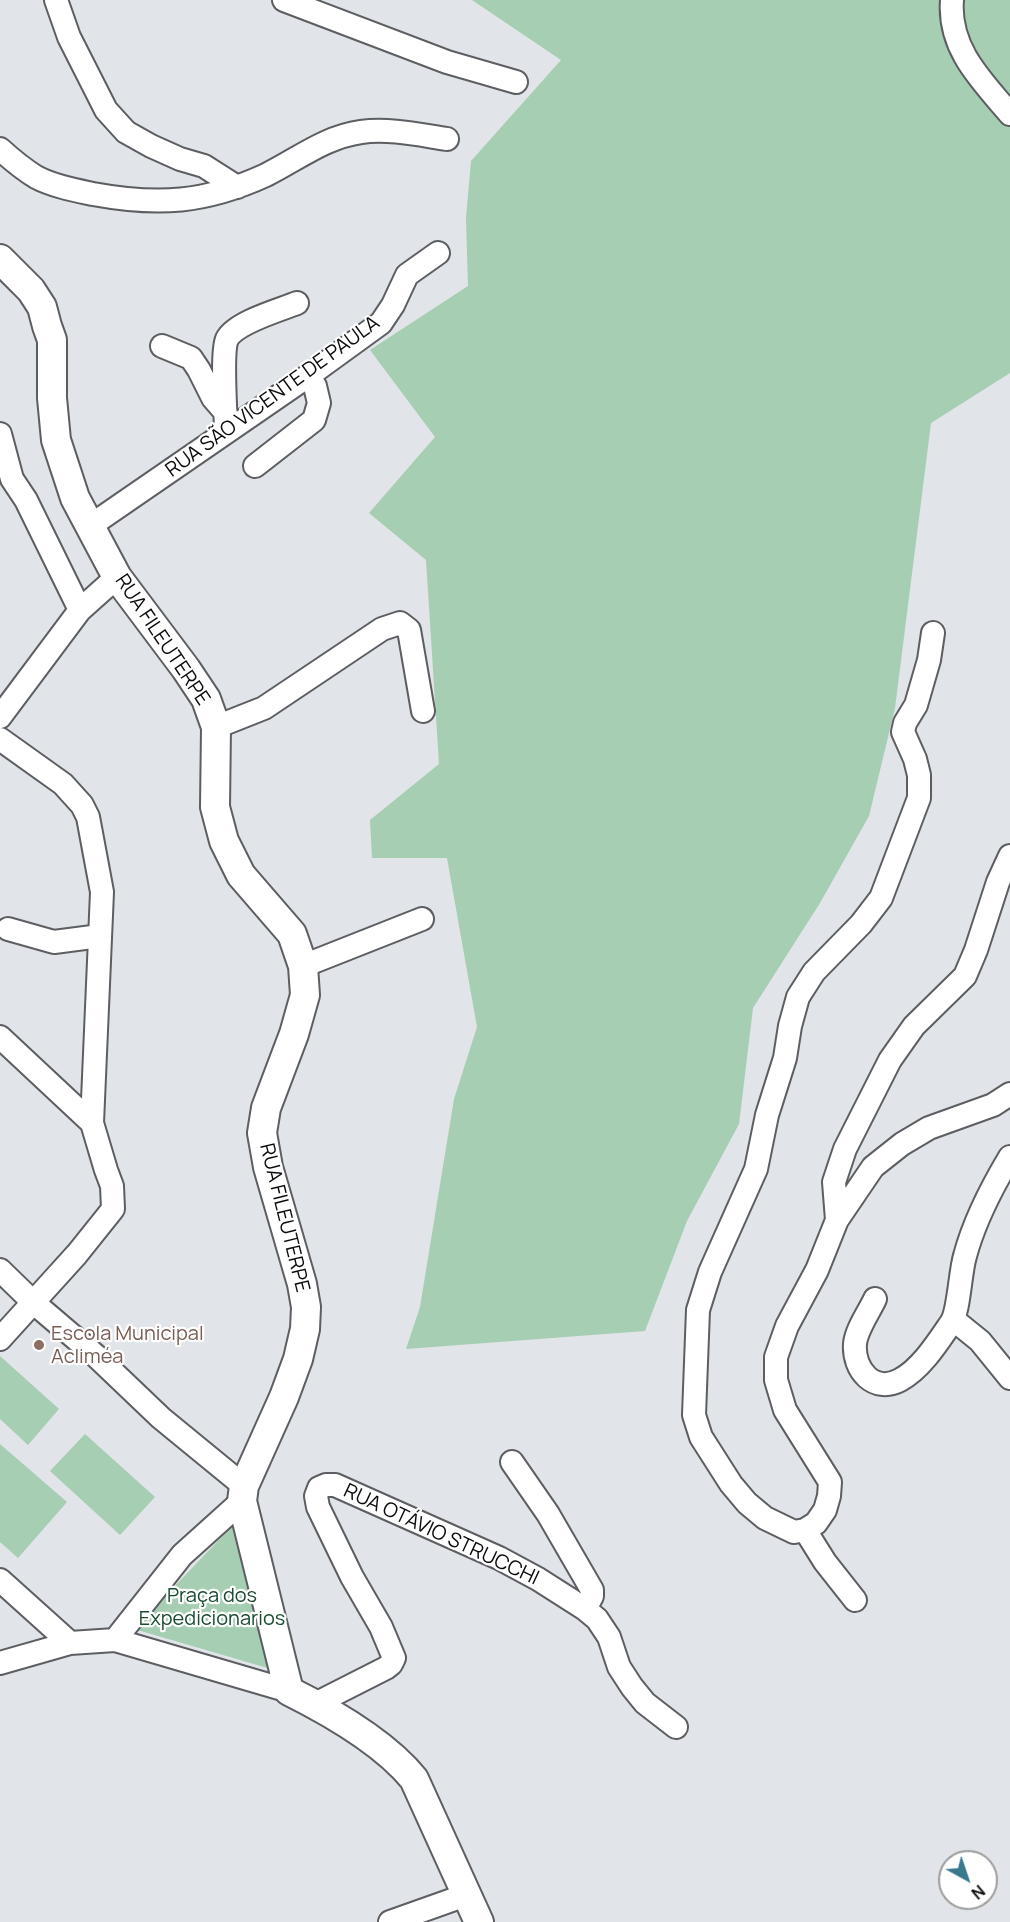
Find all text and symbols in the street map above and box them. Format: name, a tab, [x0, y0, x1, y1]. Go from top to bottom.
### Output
street label: RUA SÃO VICENTE DE PAULA	[161, 311, 385, 483]
street label: RUA FILEUTERPE	[109, 570, 215, 710]
street label: RUA FILEUTERPE	[254, 1141, 314, 1295]
place label: Escola Municipal Acliméa	[51, 1322, 204, 1369]
marker: Escola Municipal Acliméa	[32, 1338, 46, 1352]
street label: RUA OTÁVIO STRUCCHI	[340, 1479, 542, 1591]
park label: Praça dos Expedicionarios	[139, 1584, 285, 1631]
north arrow	[938, 1850, 998, 1910]
text: N	[967, 1880, 990, 1904]

